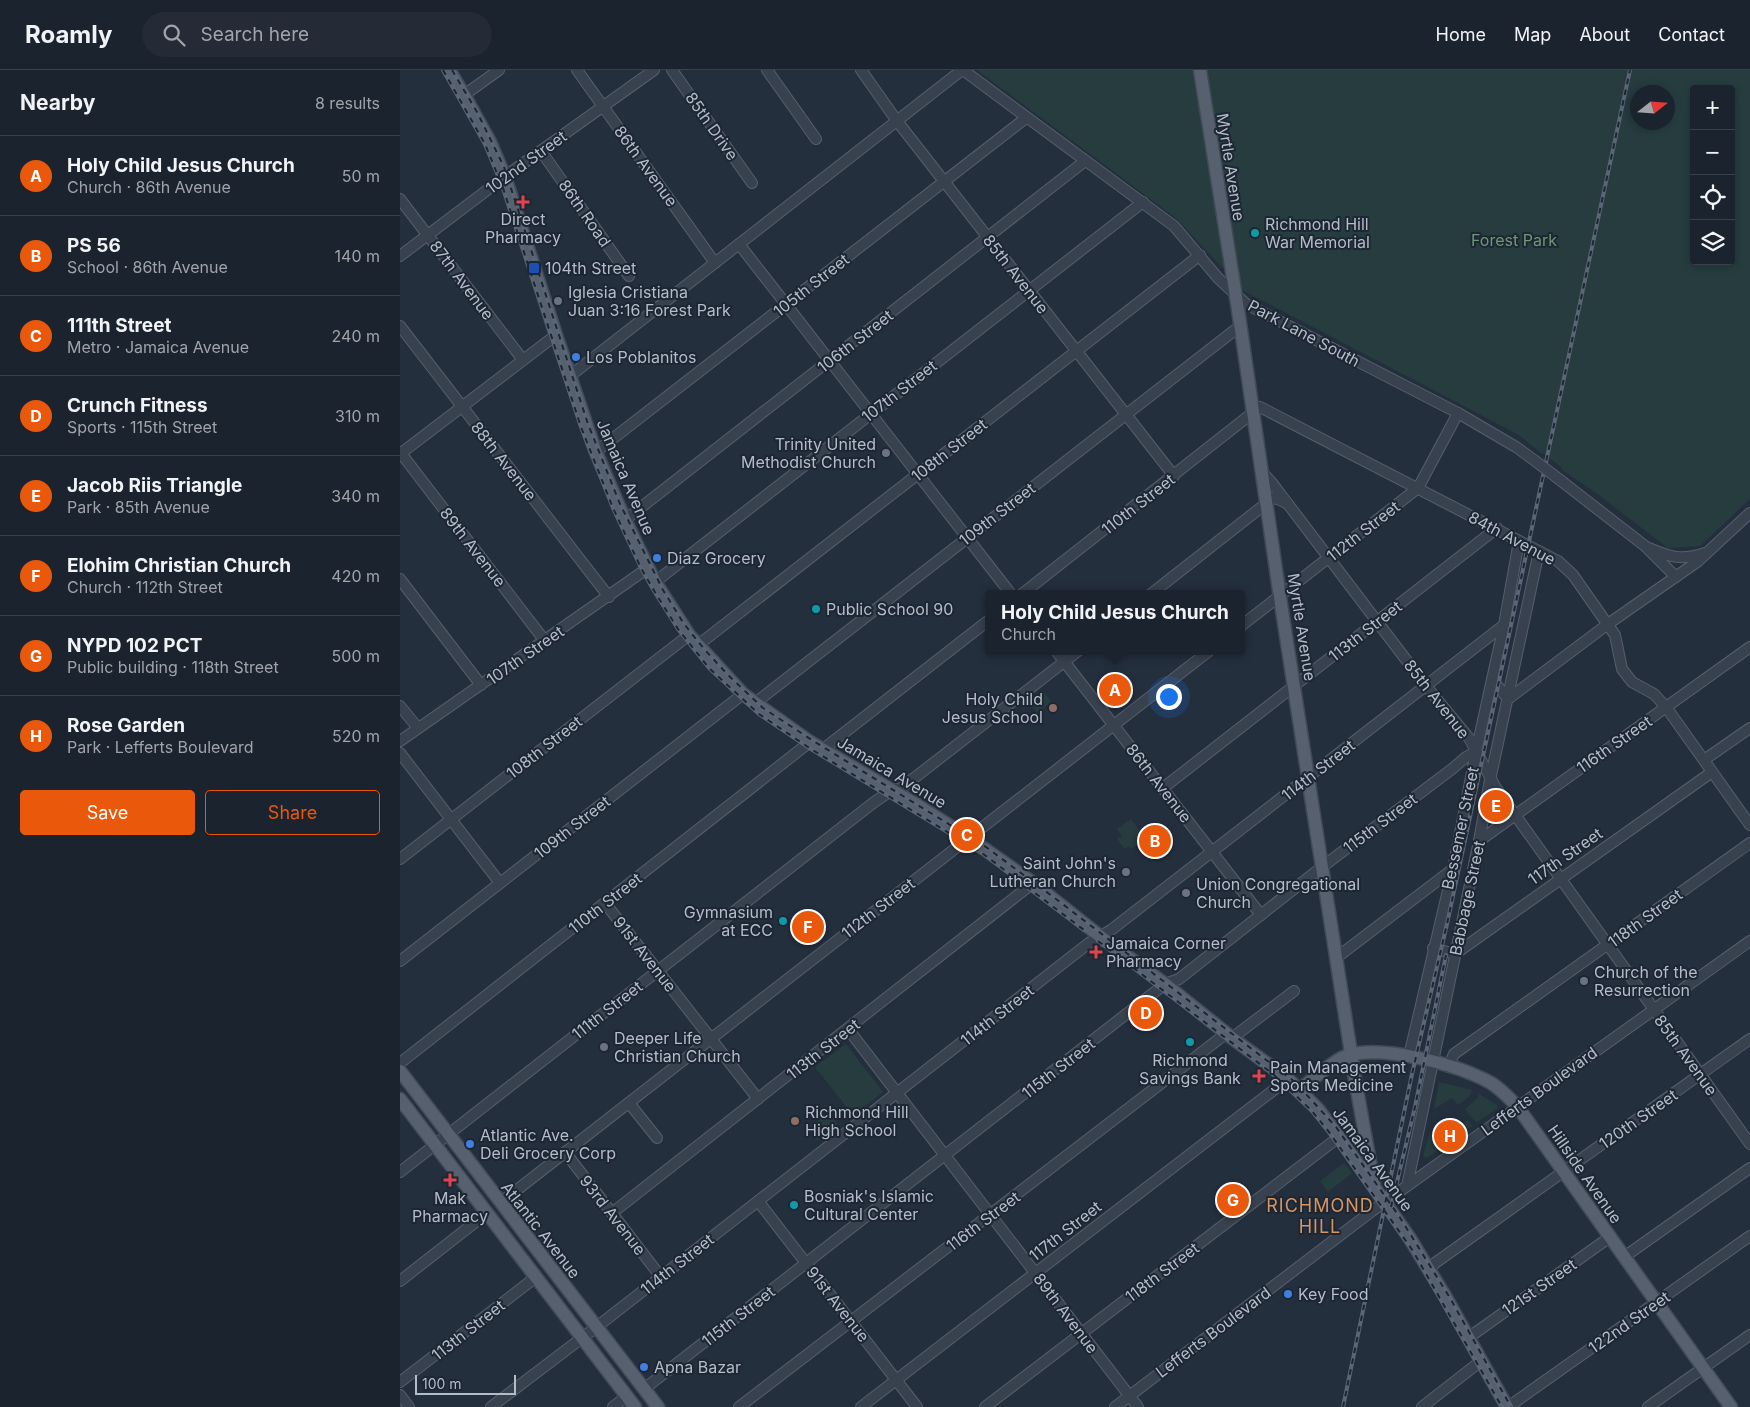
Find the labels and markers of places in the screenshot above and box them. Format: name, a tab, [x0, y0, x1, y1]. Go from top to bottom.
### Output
marker: Direct Pharmacy	[517, 196, 529, 208]
place label: Direct Pharmacy	[485, 209, 561, 247]
place label: Richmond Hill War Memorial	[1265, 214, 1370, 252]
marker: Richmond Hill War Memorial	[1249, 227, 1261, 239]
place label: 104th Street	[545, 258, 636, 278]
marker: 104th Street	[527, 261, 541, 275]
place label: Iglesia Cristiana Juan 3:16 Forest Park	[568, 282, 731, 320]
marker: Iglesia Cristiana Juan 3:16 Forest Park	[552, 295, 564, 307]
place label: Los Poblanitos	[586, 347, 696, 367]
marker: Los Poblanitos	[570, 351, 582, 363]
place label: Trinity United Methodist Church	[741, 434, 876, 472]
marker: Trinity United Methodist Church	[880, 447, 892, 459]
place label: Diaz Grocery	[667, 548, 766, 568]
marker: Diaz Grocery	[651, 552, 663, 564]
place label: Public School 90	[826, 599, 953, 619]
marker: Public School 90	[810, 603, 822, 615]
pin: A	[1099, 671, 1131, 709]
place label: Holy Child Jesus School	[942, 689, 1043, 727]
marker: Holy Child Jesus School	[1047, 702, 1059, 714]
pin: E	[1480, 787, 1512, 825]
pin: C	[951, 816, 983, 854]
pin: B	[1139, 822, 1171, 860]
place label: Saint John's Lutheran Church	[990, 853, 1116, 891]
marker: Saint John's Lutheran Church	[1120, 866, 1132, 878]
place label: Union Congregational Church	[1196, 874, 1360, 912]
marker: Union Congregational Church	[1180, 887, 1192, 899]
place label: Gymnasium at ECC	[684, 902, 773, 940]
pin: F	[792, 908, 824, 946]
marker: Gymnasium at ECC	[777, 915, 789, 927]
place label: Jamaica Corner Pharmacy	[1106, 933, 1226, 971]
marker: Jamaica Corner Pharmacy	[1090, 946, 1102, 958]
place label: Church of the Resurrection	[1594, 962, 1698, 1000]
marker: Church of the Resurrection	[1578, 975, 1590, 987]
pin: D	[1130, 994, 1162, 1032]
place label: Deeper Life Christian Church	[614, 1028, 741, 1066]
marker: Richmond Savings Bank	[1184, 1036, 1196, 1048]
marker: Deeper Life Christian Church	[598, 1041, 610, 1053]
place label: Richmond Savings Bank	[1139, 1050, 1241, 1088]
place label: Pain Management Sports Medicine	[1270, 1057, 1406, 1095]
marker: Pain Management Sports Medicine	[1252, 1069, 1266, 1083]
place label: Richmond Hill High School	[805, 1102, 909, 1140]
marker: Richmond Hill High School	[789, 1115, 801, 1127]
pin: H	[1434, 1117, 1466, 1155]
place label: Atlantic Ave. Deli Grocery Corp	[480, 1125, 616, 1163]
marker: Atlantic Ave. Deli Grocery Corp	[464, 1138, 476, 1150]
marker: Mak Pharmacy	[444, 1174, 456, 1186]
pin: G	[1217, 1181, 1249, 1219]
place label: Bosniak's Islamic Cultural Center	[804, 1186, 934, 1224]
place label: Mak Pharmacy	[412, 1188, 488, 1226]
marker: Bosniak's Islamic Cultural Center	[788, 1199, 800, 1211]
place label: Key Food	[1298, 1284, 1368, 1304]
marker: Key Food	[1282, 1288, 1294, 1300]
place label: Apna Bazar	[654, 1357, 741, 1377]
marker: Apna Bazar	[638, 1361, 650, 1373]

